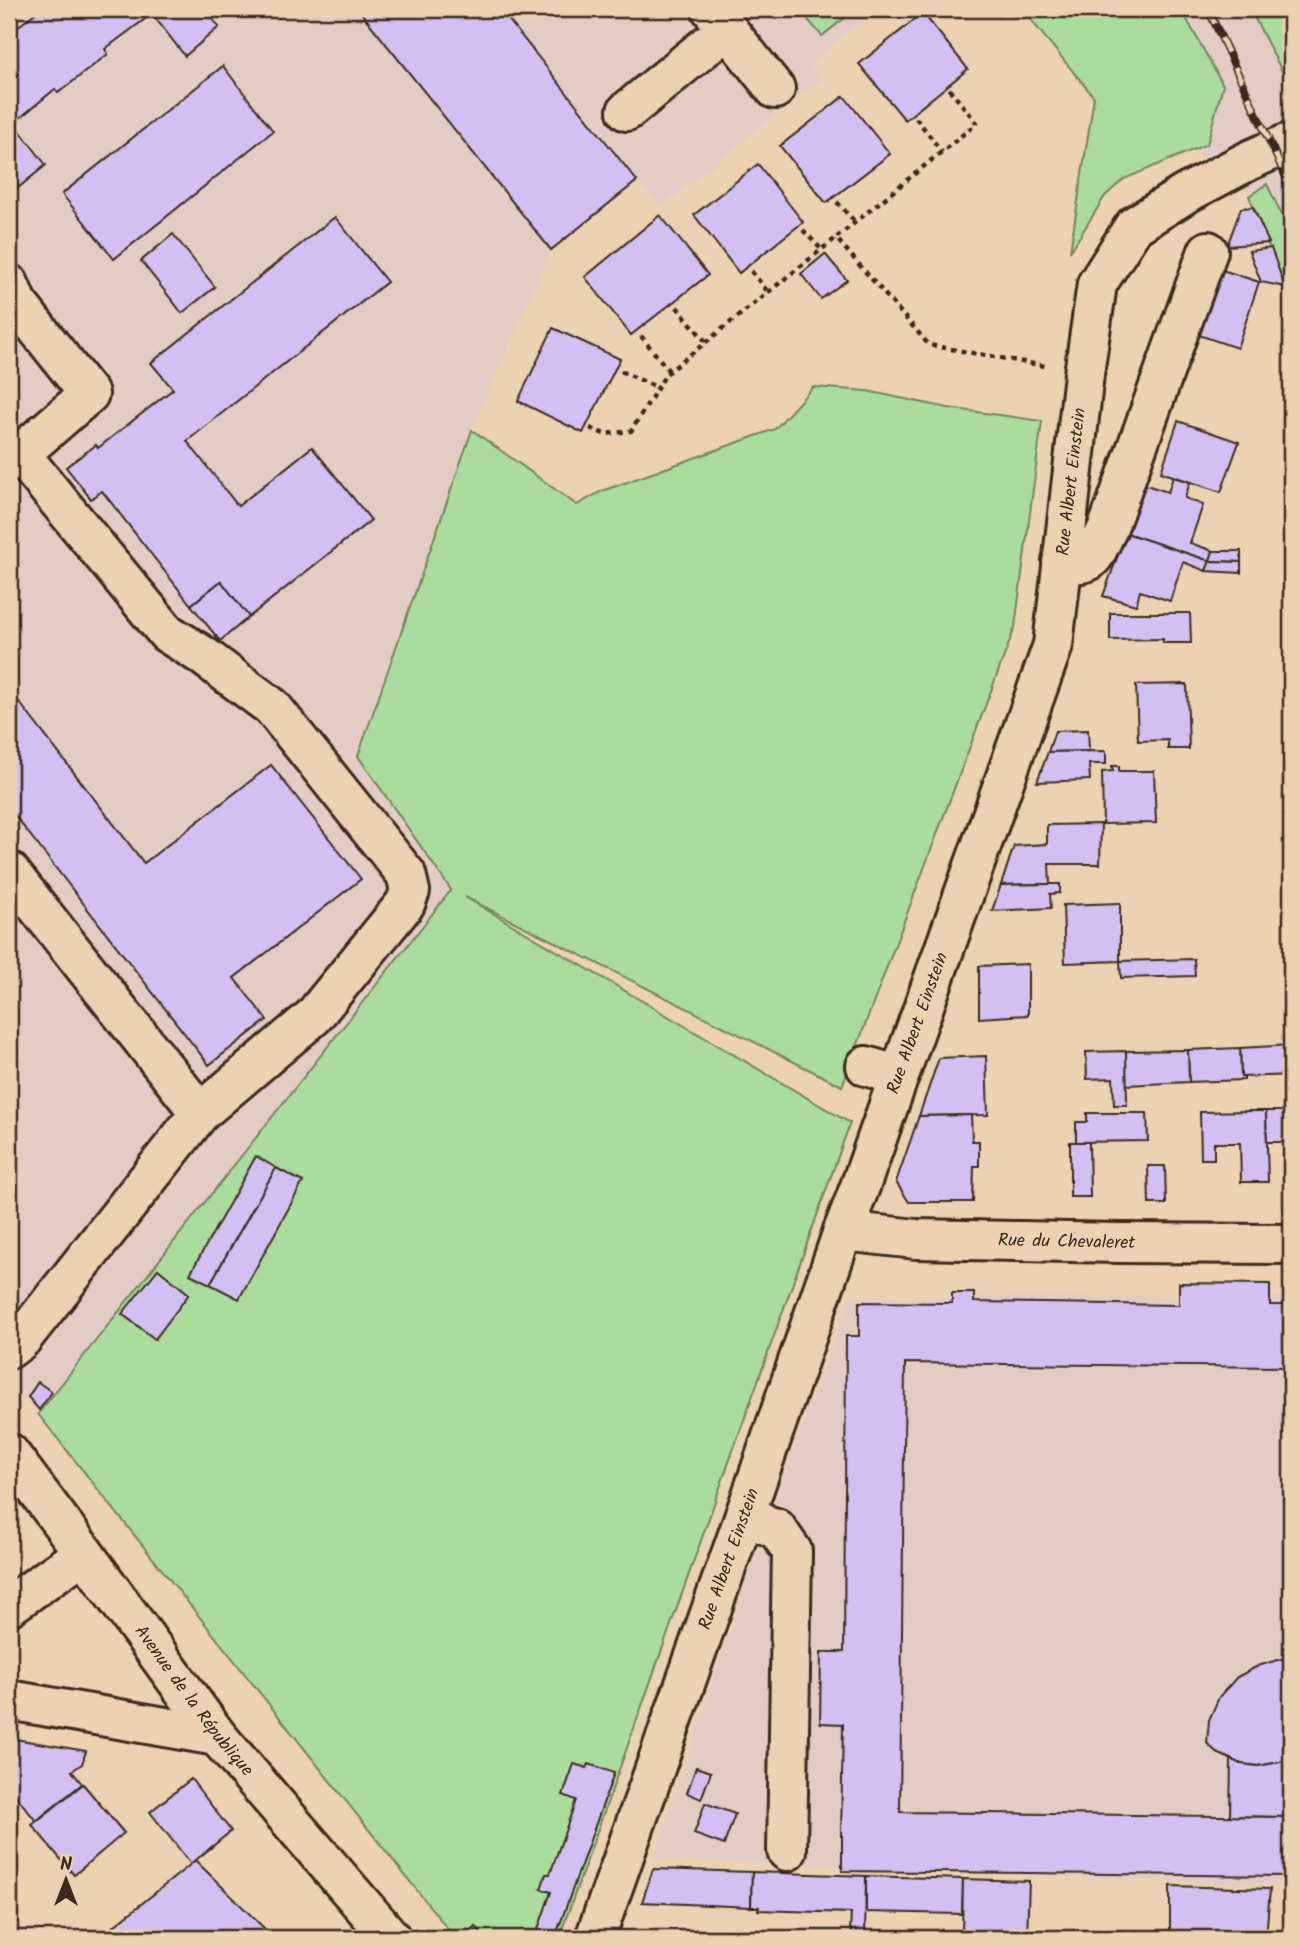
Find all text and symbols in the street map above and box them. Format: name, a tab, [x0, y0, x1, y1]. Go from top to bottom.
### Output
street label: Rue Albert Einstein	[1049, 406, 1095, 557]
street label: Rue Albert Einstein	[879, 948, 956, 1098]
street label: Rue du Chevaleret	[997, 1226, 1136, 1258]
street label: Rue Albert Einstein	[691, 1484, 768, 1634]
street label: Avenue de la République	[126, 1619, 261, 1783]
north arrow	[32, 1846, 102, 1916]
text: N	[60, 1850, 72, 1880]

